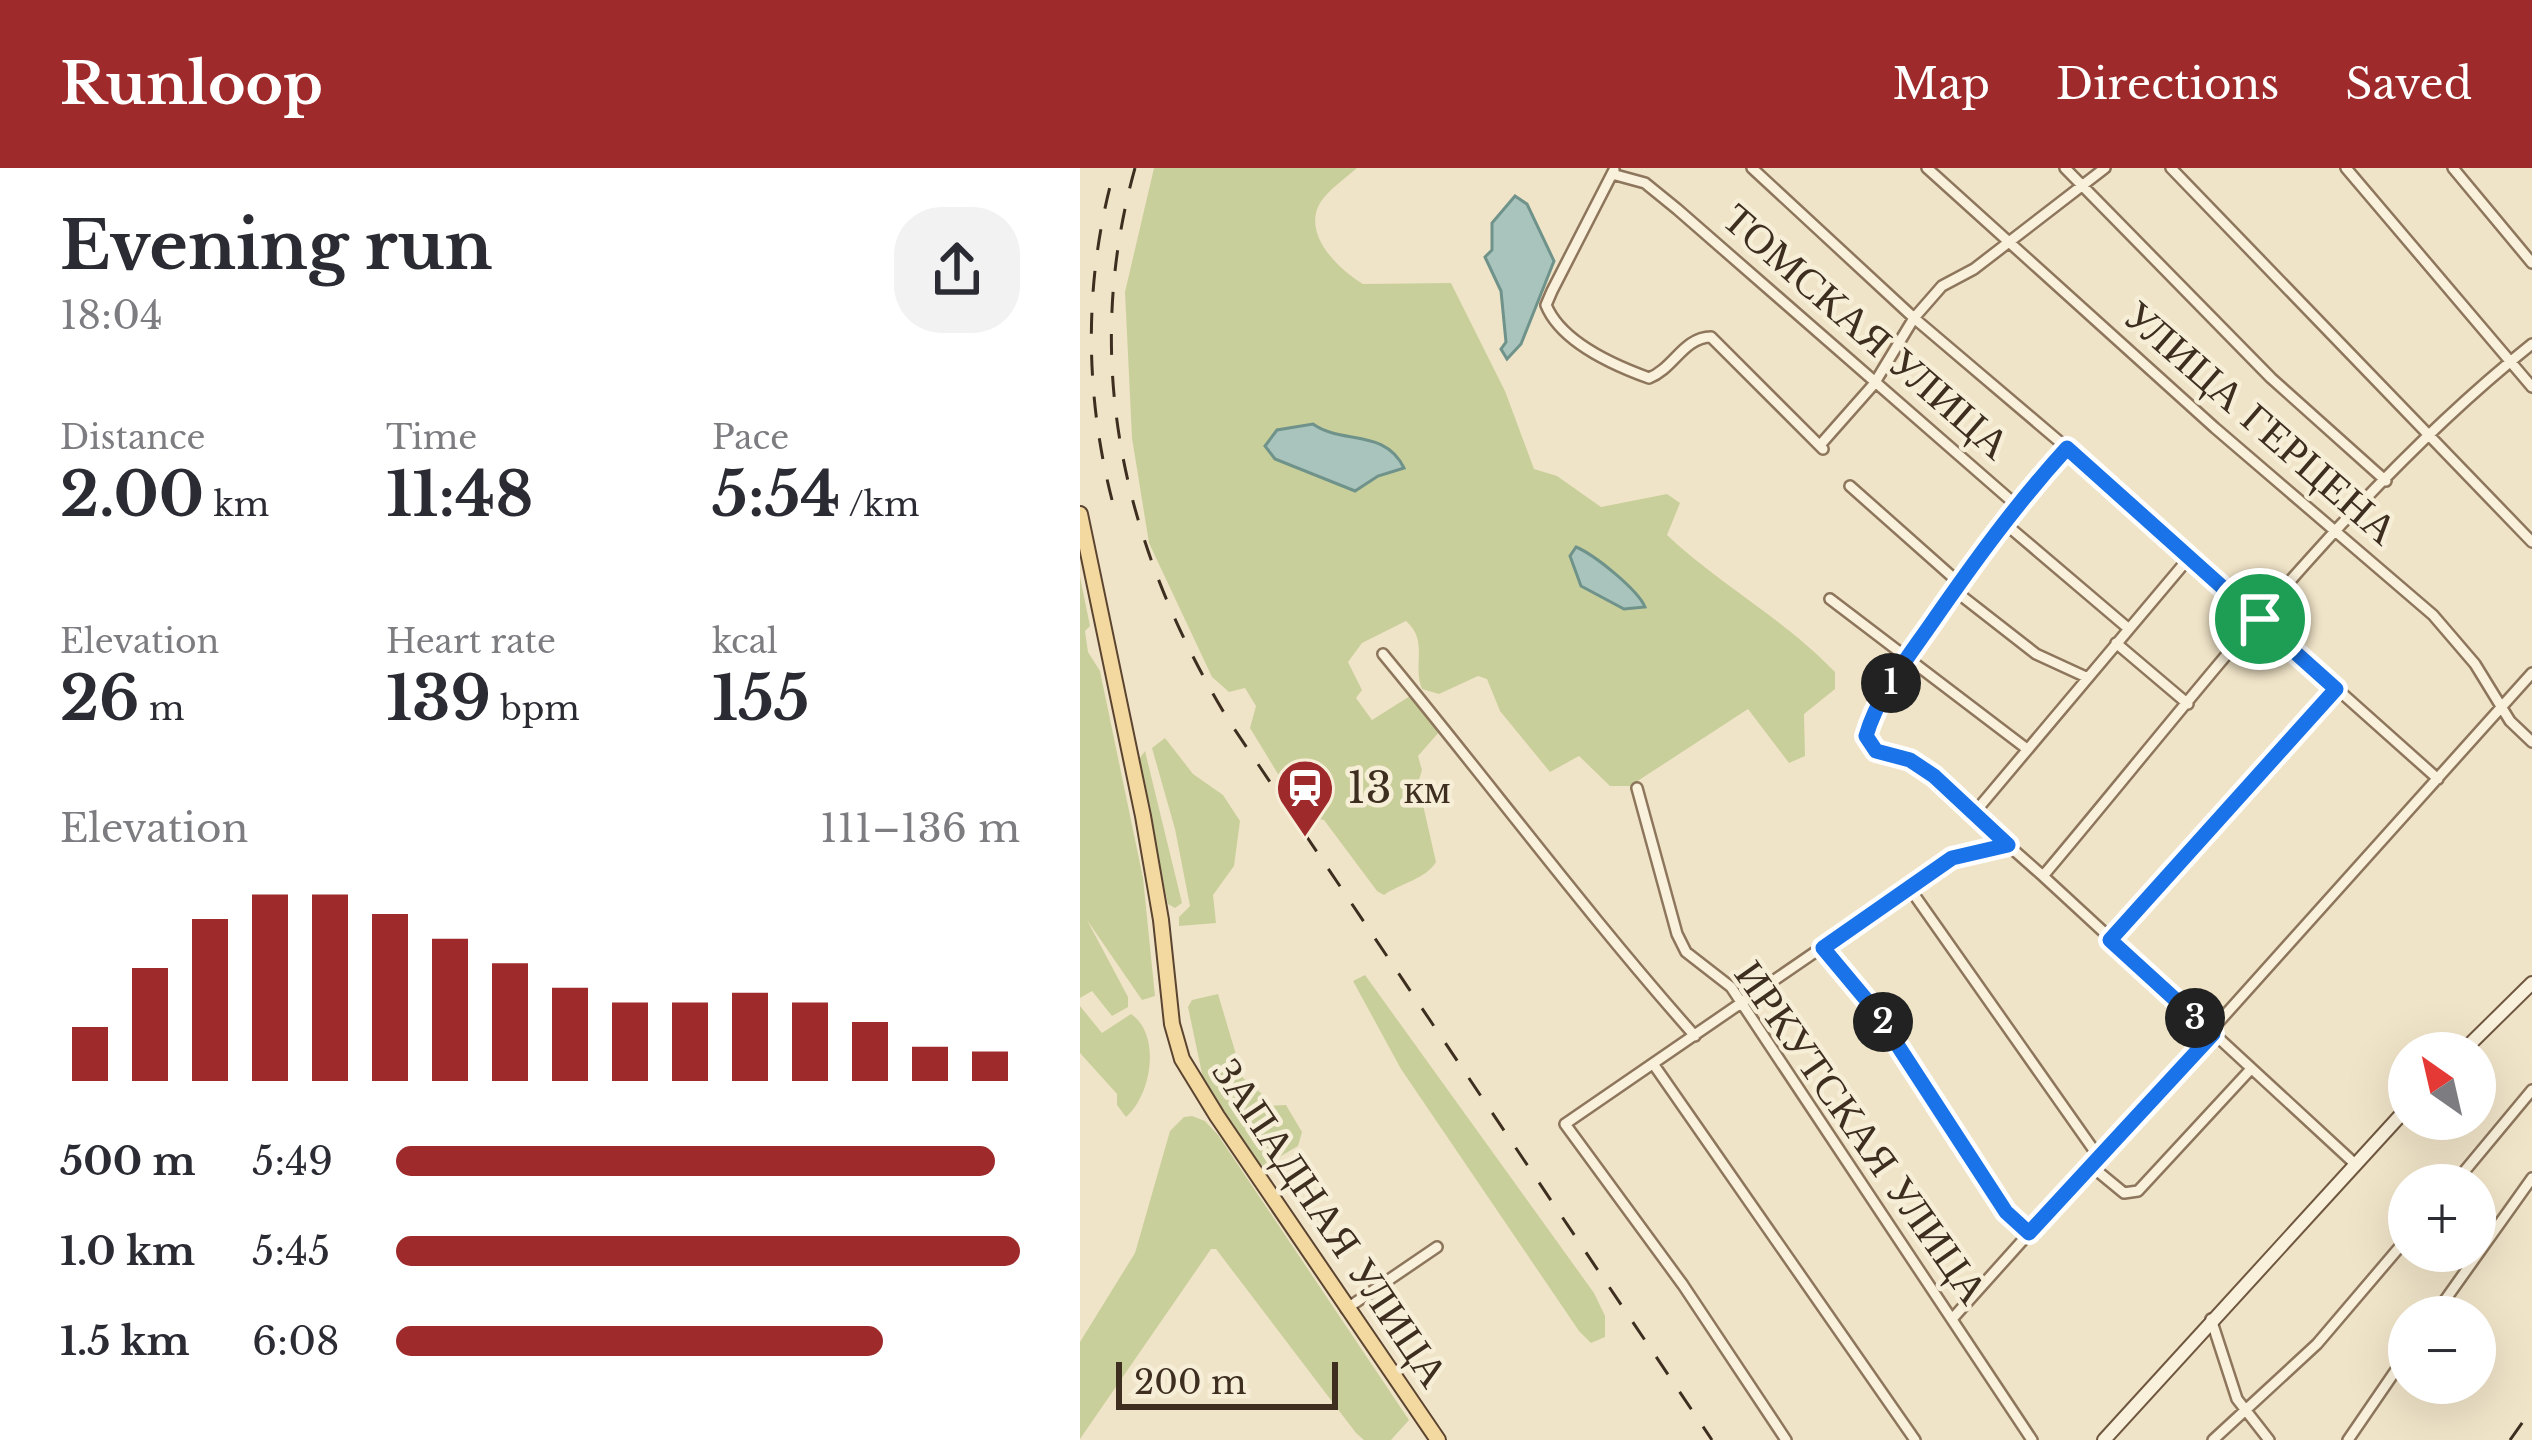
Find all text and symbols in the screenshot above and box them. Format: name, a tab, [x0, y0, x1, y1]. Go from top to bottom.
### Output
text: Runloop	[60, 49, 323, 119]
text: Map	[1893, 58, 1990, 110]
text: Directions	[2056, 58, 2279, 110]
text: Saved	[2345, 58, 2472, 110]
street label: ТОМСКАЯ УЛИЦА	[1713, 192, 2022, 470]
text: Evening run	[60, 205, 493, 287]
button: share	[894, 207, 1020, 333]
street label: УЛИЦА ГЕРЦЕНА	[2113, 289, 2409, 556]
text: 18:04	[60, 291, 163, 340]
text: Distance	[60, 417, 206, 458]
text: Time	[386, 417, 477, 458]
text: Pace	[712, 417, 789, 458]
text: 2.00	[60, 458, 204, 532]
text: 11:48	[386, 458, 533, 532]
text: 5:54	[712, 458, 840, 532]
text: km	[204, 484, 269, 525]
text: /km	[840, 484, 919, 525]
pin	[2209, 568, 2311, 670]
icon: arrive	[2227, 586, 2293, 652]
text: Elevation	[60, 621, 219, 662]
text: Heart rate	[386, 621, 556, 662]
text: kcal	[712, 621, 778, 662]
pin: 1	[1861, 653, 1921, 713]
text: 26	[60, 662, 140, 736]
text: 139	[386, 662, 491, 736]
text: 155	[712, 662, 810, 736]
text: 1	[1884, 662, 1898, 703]
text: m	[140, 688, 184, 729]
text: bpm	[491, 688, 580, 729]
station icon: 13 км	[1274, 757, 1336, 839]
place label: 13 км	[1347, 762, 1451, 814]
text: Elevation	[60, 804, 248, 853]
text: 111–136 m	[820, 804, 1020, 853]
street label: ИРКУТСКАЯ УЛИЦА	[1724, 950, 2000, 1314]
pin: 3	[2165, 988, 2225, 1048]
pin: 2	[1853, 992, 1913, 1052]
text: 3	[2184, 997, 2206, 1038]
text: 2	[1872, 1001, 1894, 1042]
north arrow	[2388, 1032, 2496, 1140]
map controls	[2388, 1032, 2496, 1404]
street label: ЗАПАДНАЯ УЛИЦА	[1202, 1047, 1461, 1397]
text: 500 m	[60, 1137, 196, 1186]
text: 5:49	[252, 1137, 333, 1186]
button: +	[2388, 1164, 2496, 1272]
text: 1.0 km	[60, 1227, 195, 1276]
text: 5:45	[252, 1227, 330, 1276]
button: −	[2388, 1296, 2496, 1404]
text: 1.5 km	[60, 1317, 190, 1366]
text: 6:08	[252, 1317, 340, 1366]
scale bar	[1116, 1356, 1338, 1409]
text: 200 m	[1134, 1362, 1246, 1403]

